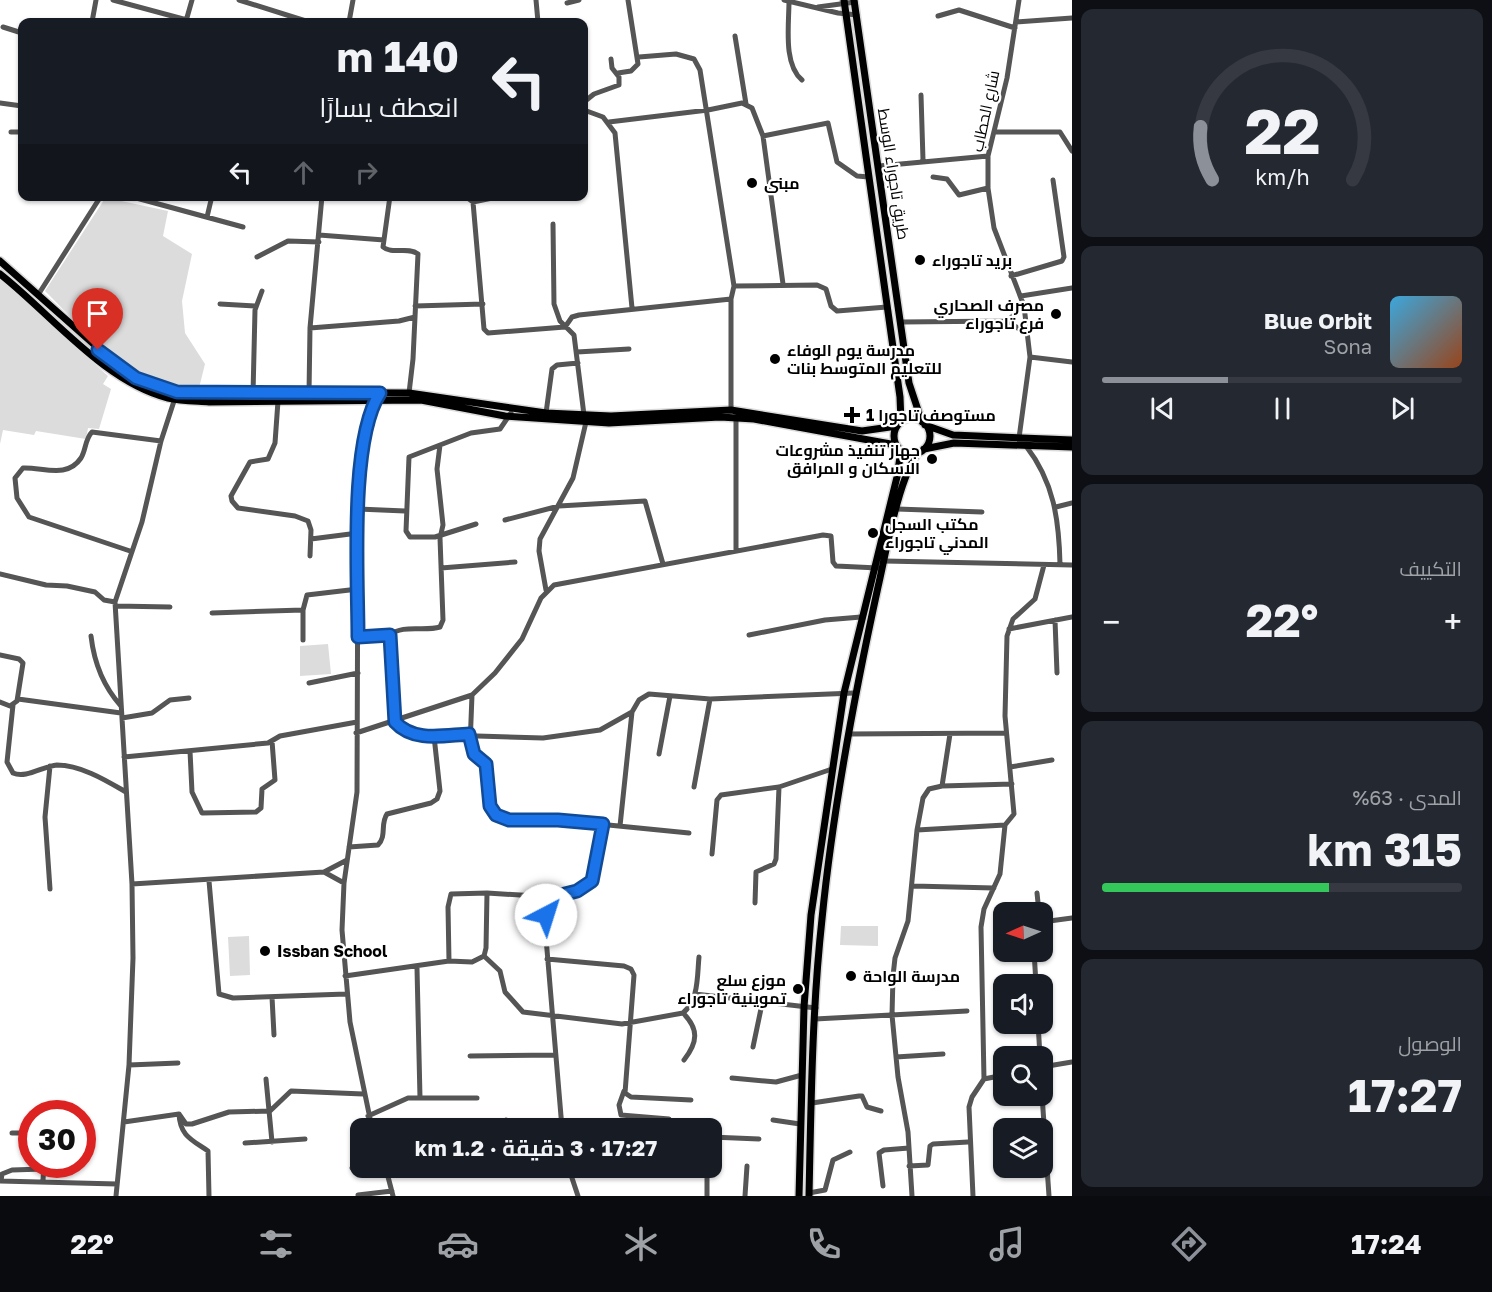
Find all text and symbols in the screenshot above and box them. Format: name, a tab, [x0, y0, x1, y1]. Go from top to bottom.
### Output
text: 140 m	[337, 31, 459, 81]
icon: left	[480, 42, 558, 120]
street label: شارع الحطاب	[967, 68, 1005, 154]
text: انعطف يسارًا	[319, 91, 459, 123]
text: 22	[1244, 93, 1320, 168]
street label: طريق تاجوراء الوسط	[873, 107, 914, 241]
icon: left	[224, 156, 257, 189]
icon: ahead	[287, 156, 320, 189]
icon: right	[350, 156, 383, 189]
text: km/h	[1255, 165, 1309, 191]
place label: مبنى	[764, 173, 800, 193]
marker: مبنى	[745, 176, 759, 190]
place label: بريد تاجوراء	[932, 250, 1012, 270]
marker: بريد تاجوراء	[913, 253, 927, 267]
pin	[72, 288, 123, 350]
place label: مصرف الصحاري فرع تاجوراء	[934, 295, 1044, 334]
icon: arrive	[81, 297, 114, 330]
marker: مصرف الصحاري فرع تاجوراء	[1049, 307, 1063, 321]
text: Blue Orbit	[1264, 307, 1372, 334]
text: Sona	[1324, 334, 1372, 358]
place label: مدرسة يوم الوفاء للتعليم المتوسط بنات	[787, 340, 942, 380]
marker: مدرسة يوم الوفاء للتعليم المتوسط بنات	[768, 352, 782, 366]
icon: previous	[1146, 392, 1179, 425]
icon: pause	[1266, 392, 1299, 425]
icon: next	[1386, 392, 1419, 425]
place label: مستوصف تاجورا 1	[866, 405, 996, 425]
marker: مستوصف تاجورا 1	[843, 406, 861, 424]
place label: جهاز تنفيذ مشروعات الاسكان و المرافق	[775, 440, 920, 478]
marker: جهاز تنفيذ مشروعات الاسكان و المرافق	[925, 452, 939, 466]
place label: مكتب السجل المدني تاجوراء	[885, 514, 989, 555]
marker: مكتب السجل المدني تاجوراء	[866, 526, 880, 540]
text: التكييف	[1399, 556, 1462, 580]
text: 22°	[1246, 593, 1318, 647]
text: −	[1102, 602, 1120, 641]
text: +	[1444, 602, 1462, 641]
text: المدى · 63%	[1352, 785, 1462, 809]
text: 315 km	[1307, 822, 1462, 876]
position arrow	[514, 883, 578, 947]
north arrow	[993, 902, 1053, 962]
map controls	[993, 902, 1053, 1178]
place label: Issban School	[277, 941, 388, 961]
marker: Issban School	[258, 944, 272, 958]
place label: مدرسة الواحة	[863, 966, 960, 986]
marker: مدرسة الواحة	[844, 969, 858, 983]
place label: موزع سلع تموينية تاجوراء	[677, 970, 787, 1008]
button: sound	[993, 974, 1053, 1034]
marker: موزع سلع تموينية تاجوراء	[791, 982, 805, 996]
text: الوصول	[1398, 1031, 1462, 1055]
button: search	[993, 1046, 1053, 1106]
text: 17:27	[1348, 1068, 1462, 1122]
speed limit sign: 30	[18, 1100, 96, 1178]
button: layers	[993, 1118, 1053, 1178]
text: 17:27 · 3 دقيقة · 1.2 km	[415, 1134, 657, 1161]
icon: filters	[255, 1223, 297, 1265]
icon: car	[437, 1223, 479, 1265]
icon: climate	[620, 1223, 662, 1265]
icon: phone	[803, 1223, 845, 1265]
icon: music	[986, 1223, 1028, 1265]
icon: directions	[1168, 1223, 1210, 1265]
text: 22°	[70, 1228, 114, 1260]
text: 17:24	[1351, 1228, 1422, 1260]

